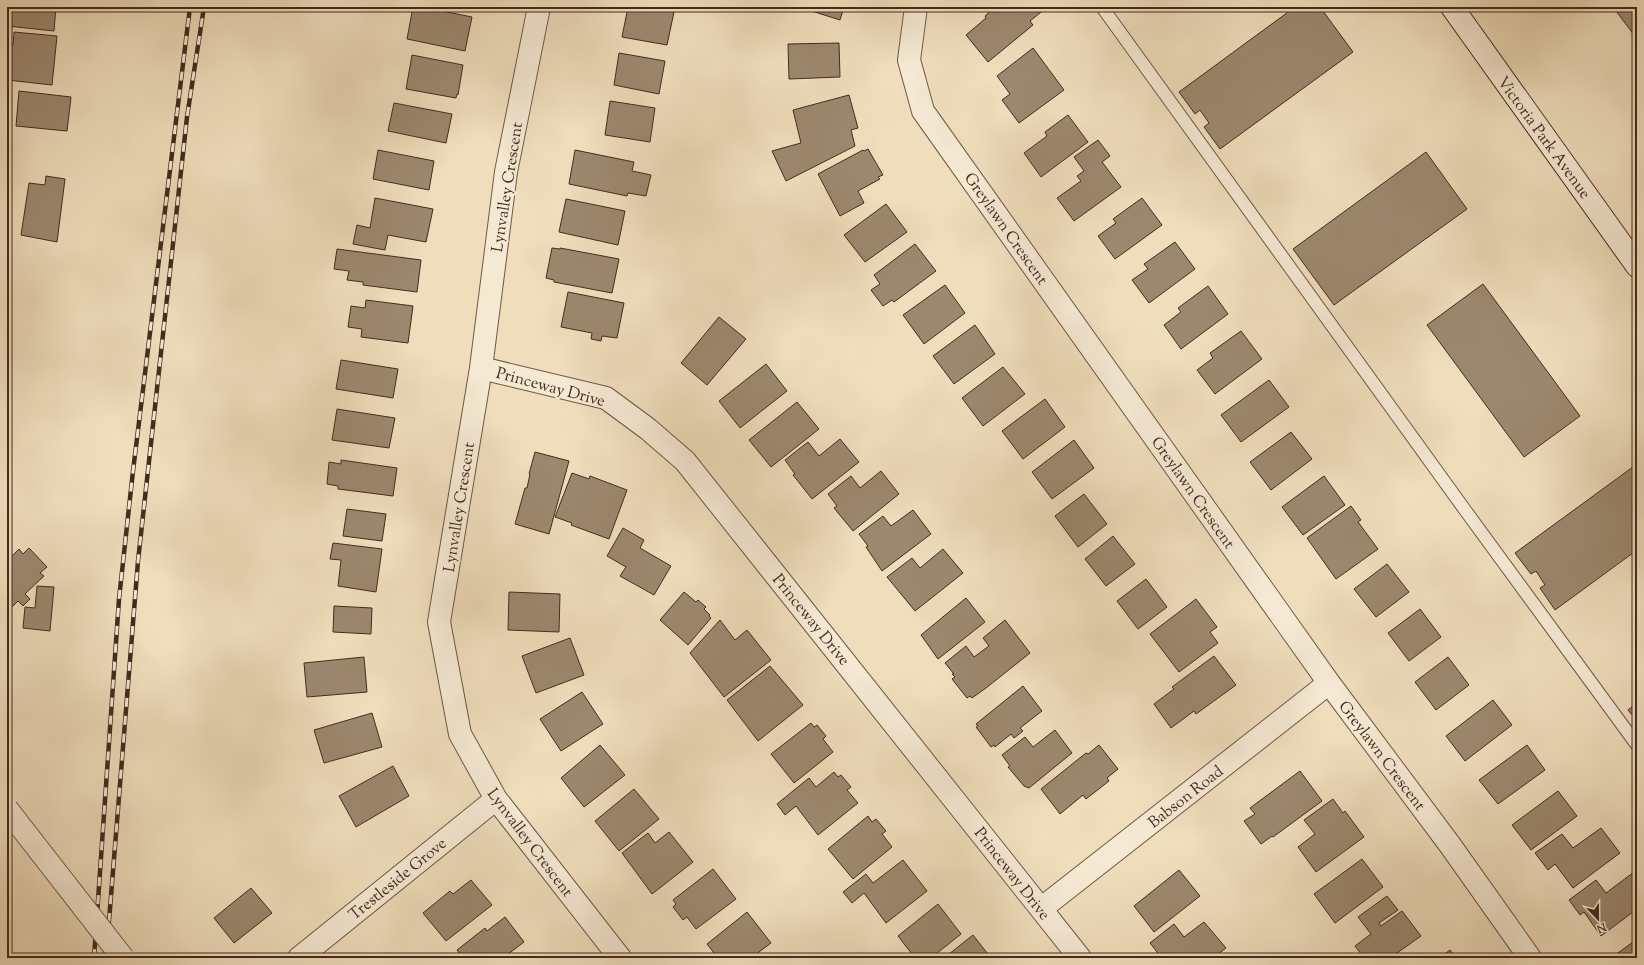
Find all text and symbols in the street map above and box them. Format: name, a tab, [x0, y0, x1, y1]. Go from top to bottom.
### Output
street label: Victoria Park Avenue	[1491, 72, 1595, 205]
street label: Lynvalley Crescent	[487, 120, 530, 254]
street label: Greylawn Crescent	[958, 169, 1053, 291]
street label: Princeway Drive	[493, 363, 607, 414]
street label: Greylawn Crescent	[1145, 433, 1240, 555]
street label: Lynvalley Crescent	[439, 440, 482, 574]
street label: Princeway Drive	[766, 570, 854, 671]
street label: Greylawn Crescent	[1332, 697, 1430, 817]
street label: Babson Road	[1144, 761, 1229, 835]
street label: Lynvalley Crescent	[480, 784, 578, 903]
street label: Princeway Drive	[967, 823, 1055, 926]
street label: Trestleside Grove	[345, 833, 452, 927]
north arrow	[1578, 899, 1618, 939]
text: N	[1594, 918, 1609, 936]

